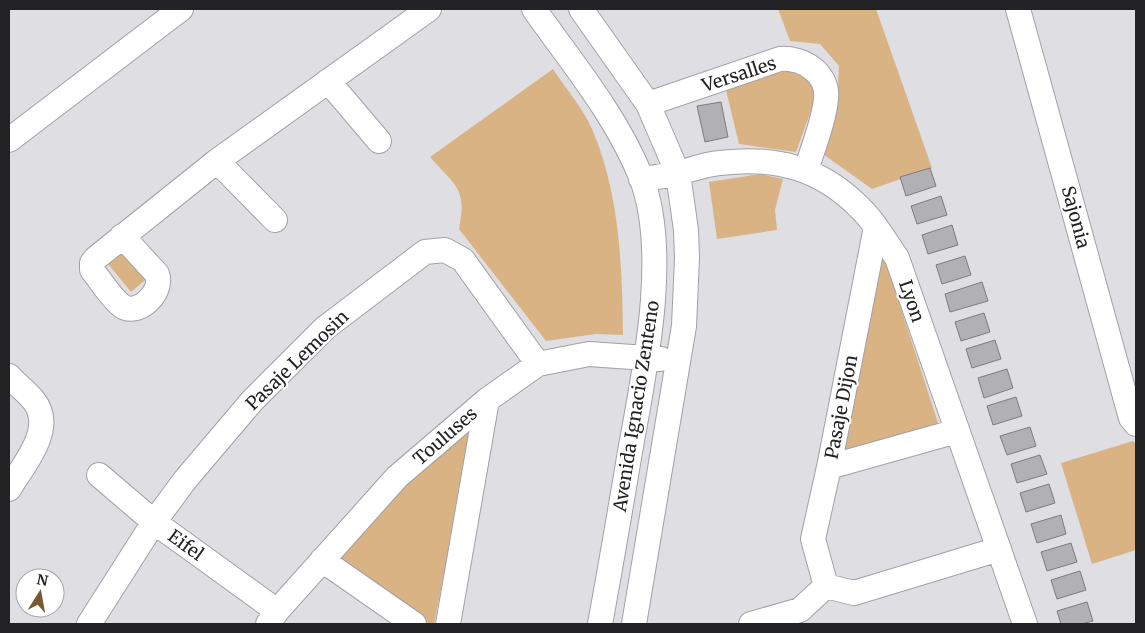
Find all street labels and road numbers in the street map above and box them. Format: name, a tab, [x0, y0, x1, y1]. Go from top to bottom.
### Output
street label: Versalles	[698, 51, 779, 97]
street label: Sajonia	[1057, 183, 1095, 251]
street label: Lyon	[894, 277, 930, 325]
street label: Avenida Ignacio Zenteno	[608, 299, 664, 514]
street label: Pasaje Lemosin	[241, 305, 353, 415]
street label: Pasaje Dijon	[820, 353, 862, 461]
street label: Touluses	[408, 402, 482, 470]
street label: Eifel	[164, 524, 209, 566]

